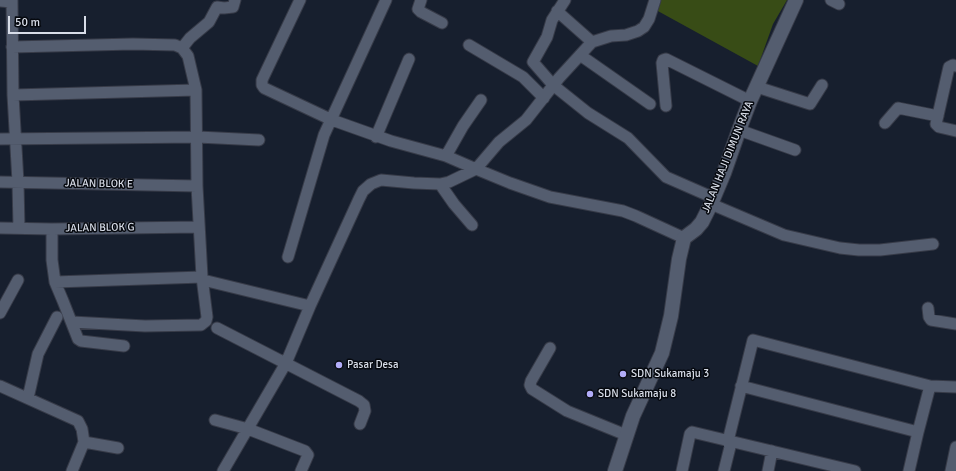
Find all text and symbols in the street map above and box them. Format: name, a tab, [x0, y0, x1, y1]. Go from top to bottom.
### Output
scale bar	[10, 8, 88, 34]
text: 50 m	[15, 15, 40, 30]
street label: JALAN HAJI DIMUN RAYA	[699, 99, 757, 215]
street label: JALAN BLOK E	[65, 177, 133, 191]
street label: JALAN BLOK G	[65, 221, 135, 235]
place label: Pasar Desa	[347, 358, 398, 372]
marker: Pasar Desa	[334, 360, 344, 370]
place label: SDN Sukamaju 3	[631, 367, 709, 381]
marker: SDN Sukamaju 3	[618, 369, 628, 379]
place label: SDN Sukamaju 8	[598, 387, 676, 401]
marker: SDN Sukamaju 8	[585, 389, 595, 399]

